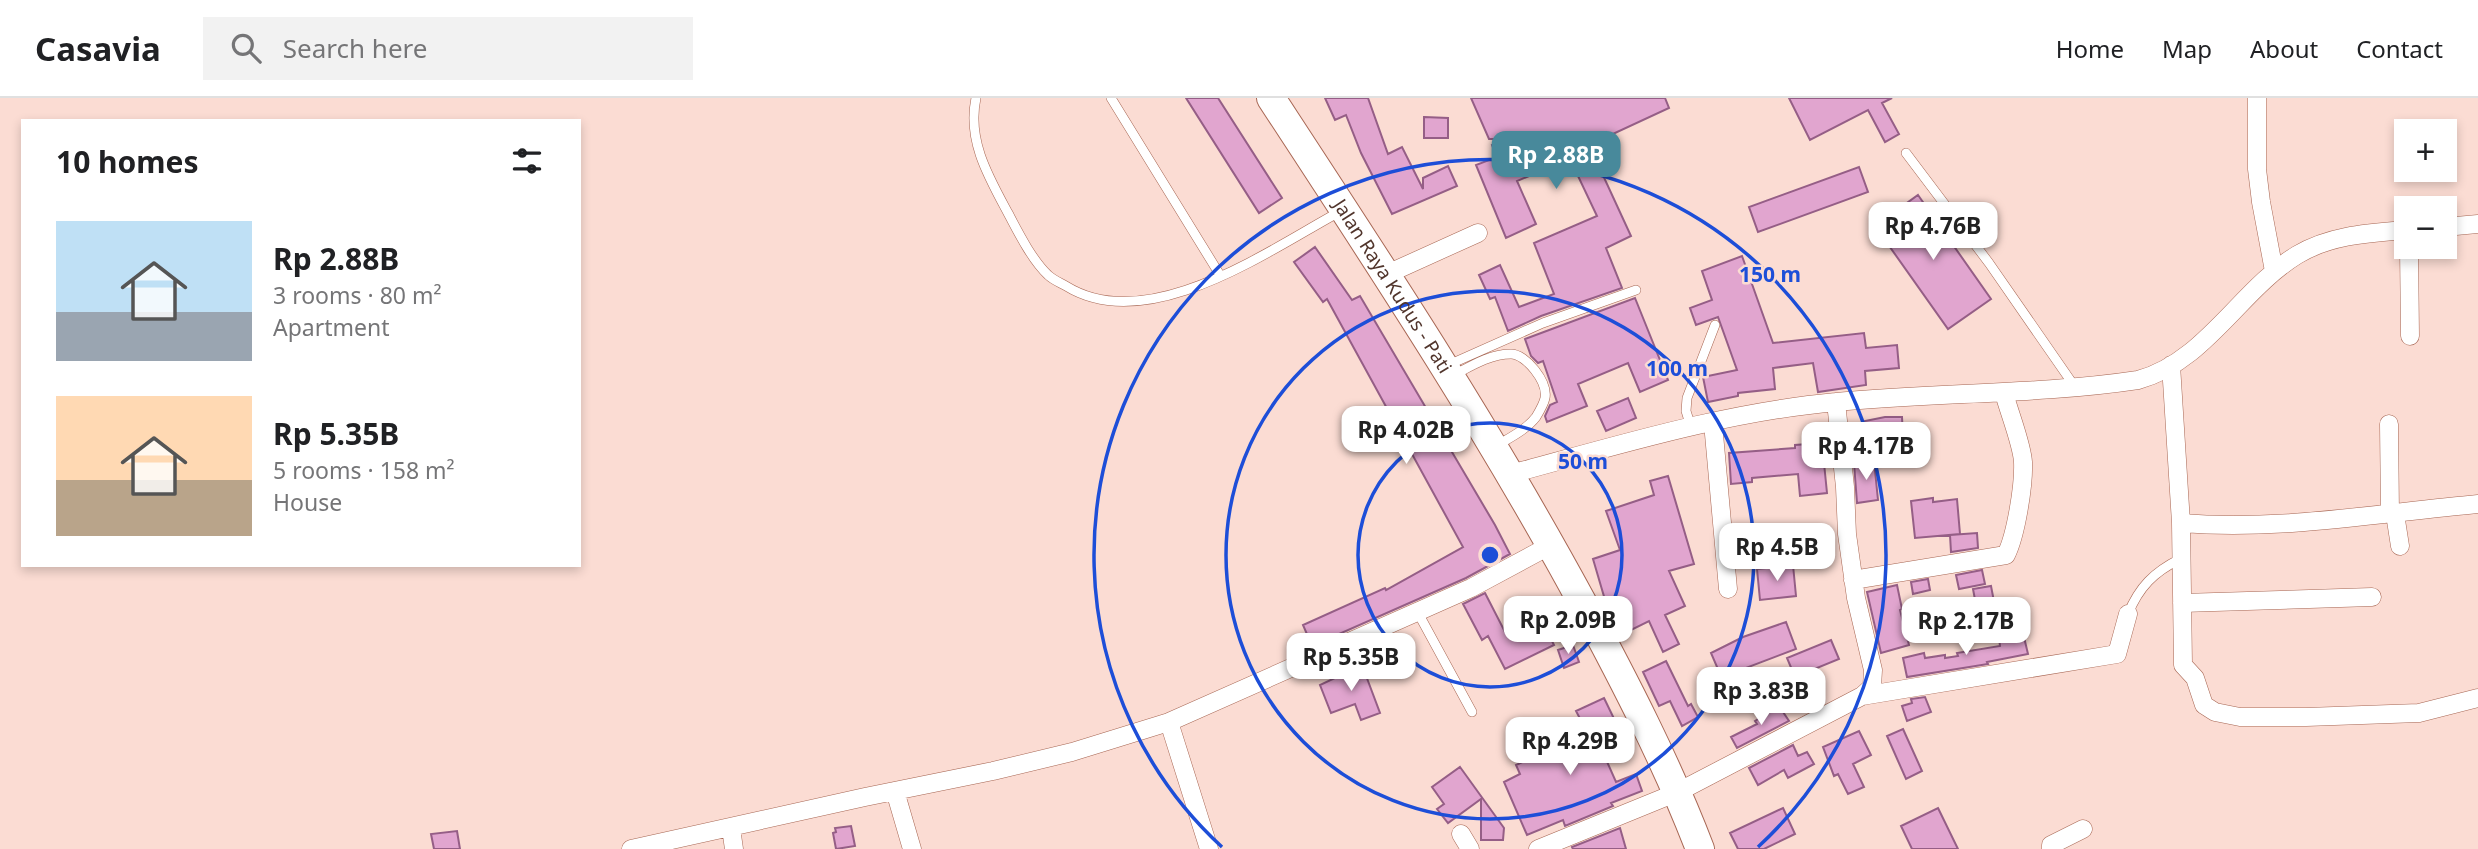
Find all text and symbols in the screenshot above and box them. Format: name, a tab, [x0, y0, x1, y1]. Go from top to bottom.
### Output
search box	[203, 17, 693, 80]
text: Casavia	[35, 26, 161, 71]
icon: search	[227, 29, 265, 67]
text: Search here	[283, 30, 427, 66]
text: Home	[2056, 32, 2124, 65]
text: Map	[2162, 32, 2212, 65]
text: About	[2250, 32, 2318, 65]
text: Contact	[2356, 32, 2443, 65]
map controls	[2394, 119, 2457, 259]
button: +	[2394, 119, 2457, 182]
pin: Rp 2.88B	[1484, 132, 1628, 191]
text: Rp 2.88B	[1508, 138, 1604, 170]
text: 10 homes	[56, 141, 199, 182]
icon: filters	[508, 142, 546, 180]
street label: Jalan Raya Kudus - Pati	[1326, 192, 1458, 378]
button: −	[2394, 196, 2457, 259]
pin: Rp 4.76B	[1861, 202, 2005, 262]
text: Rp 4.76B	[1885, 209, 1981, 241]
text: Rp 2.88B	[273, 238, 399, 279]
icon: home	[112, 249, 196, 333]
text: 150 m	[1739, 260, 1801, 288]
text: 3 rooms · 80 m²	[273, 279, 442, 311]
text: Apartment	[273, 311, 390, 343]
text: 100 m	[1646, 354, 1708, 382]
pin: Rp 4.02B	[1334, 406, 1478, 466]
text: Rp 5.35B	[273, 413, 399, 454]
text: Rp 4.02B	[1358, 413, 1454, 445]
pin: Rp 4.17B	[1794, 422, 1938, 482]
icon: home	[112, 424, 196, 508]
text: Rp 4.17B	[1818, 429, 1914, 461]
text: 50 m	[1558, 447, 1608, 475]
text: 5 rooms · 158 m²	[273, 454, 455, 486]
text: House	[273, 486, 342, 518]
pin: Rp 4.5B	[1712, 524, 1842, 583]
text: Rp 4.5B	[1735, 530, 1819, 562]
centre of rings	[1478, 543, 1502, 567]
pin: Rp 2.09B	[1496, 596, 1640, 656]
pin: Rp 2.17B	[1894, 598, 2038, 657]
text: Rp 2.09B	[1520, 603, 1616, 635]
text: Rp 2.17B	[1918, 604, 2014, 636]
pin: Rp 5.35B	[1279, 634, 1423, 693]
text: Rp 5.35B	[1303, 640, 1399, 672]
pin: Rp 3.83B	[1689, 668, 1833, 727]
text: Rp 3.83B	[1713, 674, 1809, 706]
pin: Rp 4.29B	[1498, 718, 1642, 777]
text: Rp 4.29B	[1522, 724, 1618, 756]

